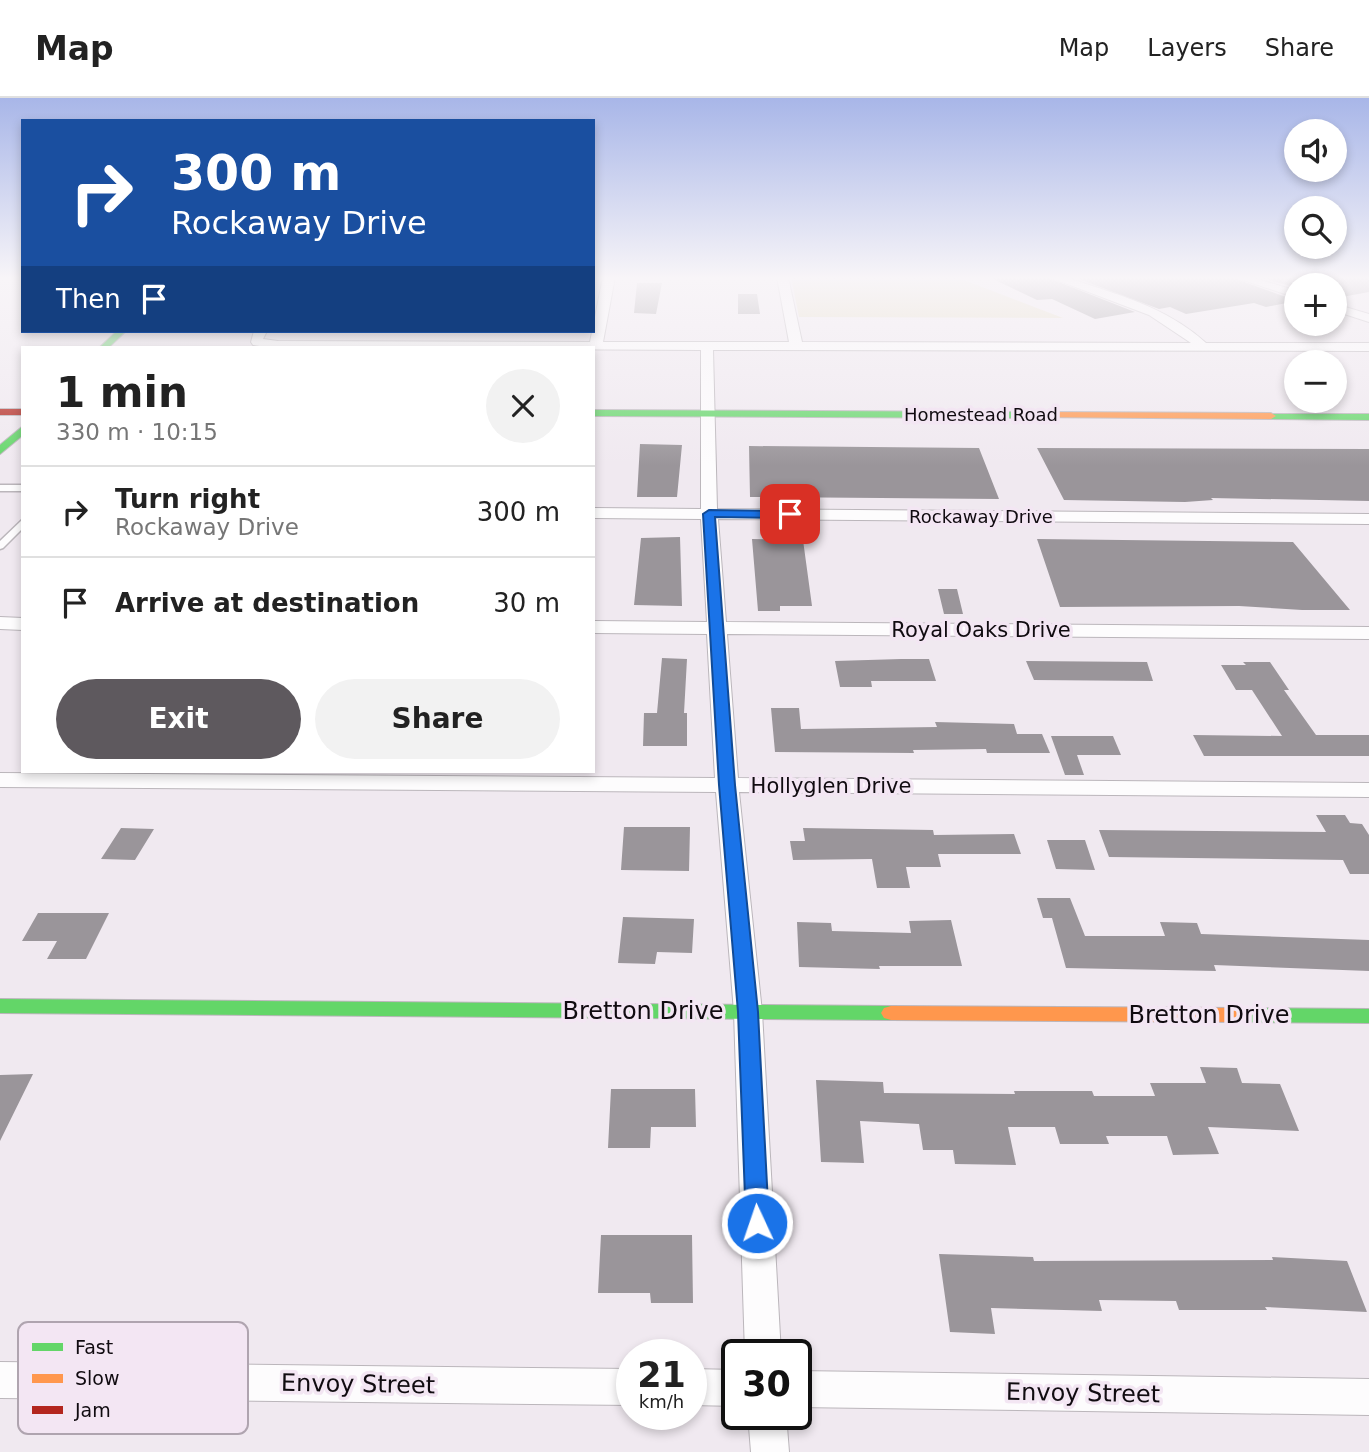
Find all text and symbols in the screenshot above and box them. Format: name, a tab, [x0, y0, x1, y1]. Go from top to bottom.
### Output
text: Map	[35, 29, 114, 68]
text: Map	[1059, 34, 1109, 62]
text: Layers	[1147, 34, 1227, 62]
text: Share	[1265, 34, 1334, 62]
map controls	[1284, 119, 1347, 413]
button: sound	[1284, 119, 1347, 182]
text: 300 m	[171, 145, 341, 202]
icon: right	[56, 147, 147, 238]
button: search	[1284, 196, 1347, 259]
text: Rockaway Drive	[171, 204, 427, 242]
button: +	[1284, 273, 1347, 336]
icon: arrive	[135, 280, 173, 318]
text: Then	[56, 284, 121, 314]
button: −	[1284, 350, 1347, 413]
text: 1 min	[56, 368, 188, 417]
button: close	[486, 369, 560, 443]
street label: Homestead Road	[904, 404, 1058, 425]
text: 330 m · 10:15	[56, 419, 218, 445]
text: Turn right	[115, 484, 260, 514]
pin	[760, 484, 820, 544]
icon: right	[56, 493, 94, 531]
icon: arrive	[771, 495, 809, 533]
text: 300 m	[477, 497, 560, 527]
street label: Rockaway Drive	[909, 506, 1053, 527]
text: Rockaway Drive	[115, 514, 299, 540]
icon: arrive	[56, 584, 94, 622]
text: Arrive at destination	[115, 588, 419, 618]
text: 30 m	[493, 588, 560, 618]
street label: Royal Oaks Drive	[891, 618, 1071, 642]
button: Exit	[56, 679, 301, 759]
button: Share	[315, 679, 560, 759]
street label: Hollyglen Drive	[751, 774, 911, 798]
street label: Bretton Drive	[563, 997, 723, 1025]
street label: Bretton Drive	[1129, 1001, 1289, 1029]
position arrow	[720, 1186, 794, 1260]
legend	[18, 1322, 248, 1434]
text: Fast	[75, 1336, 113, 1358]
speed limit sign: 30	[721, 1339, 812, 1430]
text: 21	[637, 1355, 686, 1395]
text: Slow	[75, 1367, 120, 1389]
street label: Envoy Street	[281, 1369, 435, 1399]
street label: Envoy Street	[1006, 1378, 1160, 1408]
text: km/h	[639, 1391, 684, 1412]
text: Jam	[74, 1399, 111, 1421]

